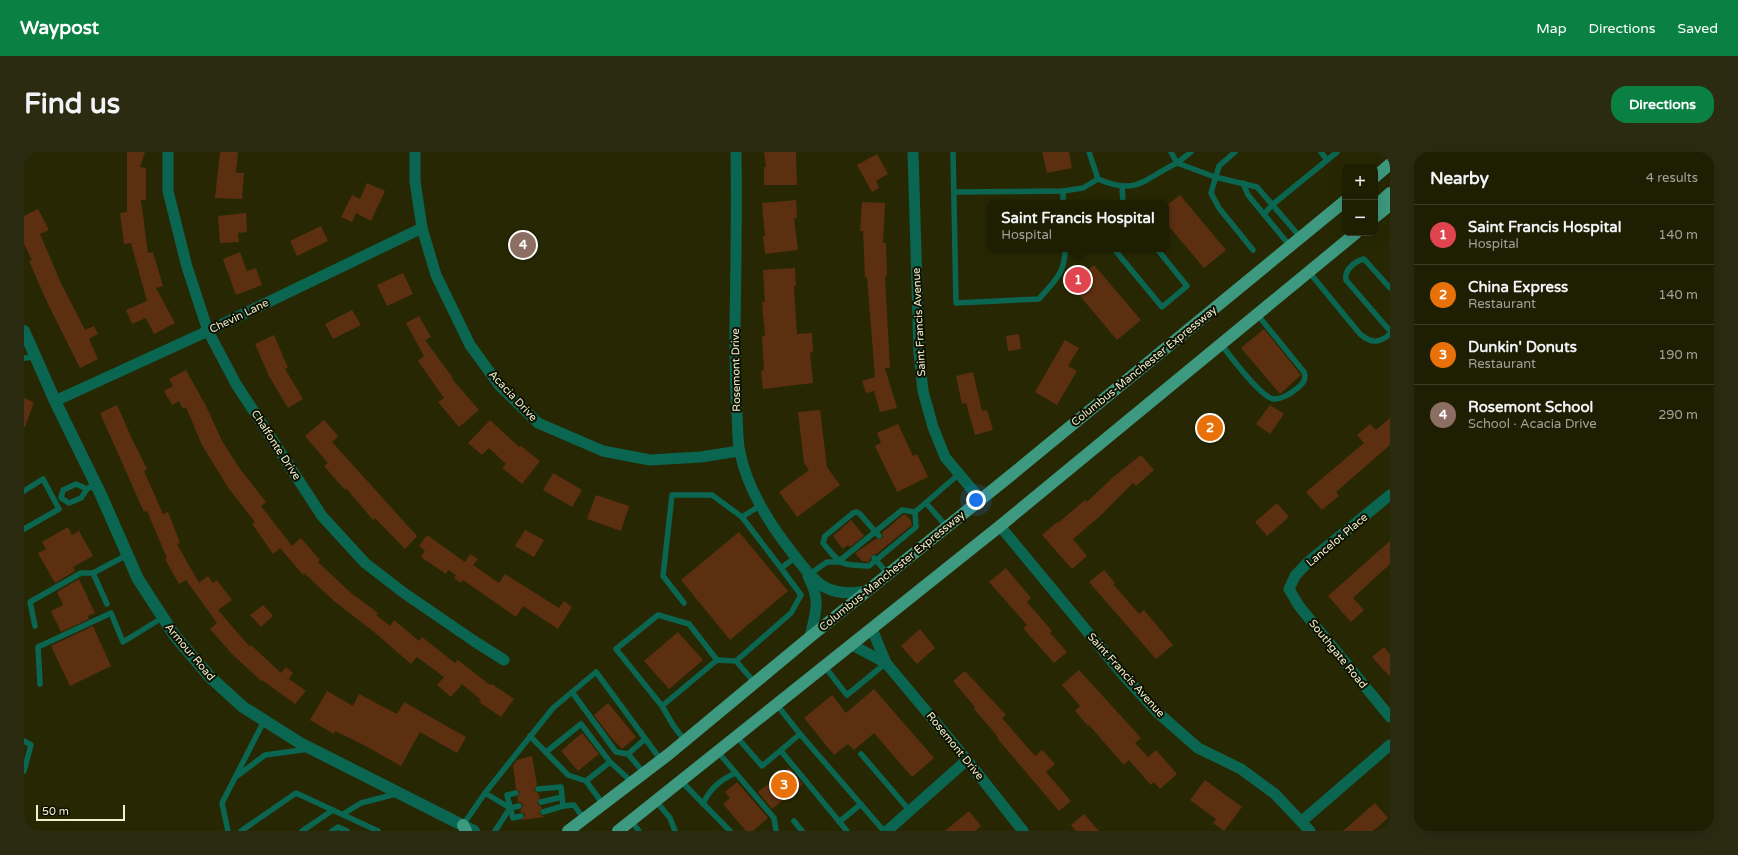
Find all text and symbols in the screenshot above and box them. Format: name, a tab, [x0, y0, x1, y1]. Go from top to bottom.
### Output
text: Waypost	[20, 17, 99, 39]
text: Map	[1536, 20, 1567, 37]
text: Directions	[1589, 20, 1656, 37]
text: Saved	[1678, 20, 1718, 37]
button: Directions	[1611, 86, 1714, 123]
text: Find us	[24, 87, 120, 121]
map controls	[1342, 164, 1378, 236]
button: +	[1342, 164, 1378, 200]
text: Nearby	[1430, 168, 1489, 189]
text: 4 results	[1646, 170, 1698, 186]
popup	[987, 200, 1169, 252]
button: −	[1342, 200, 1378, 236]
text: Saint Francis Hospital	[1001, 209, 1155, 227]
text: Saint Francis Hospital	[1468, 218, 1621, 236]
text: Hospital	[1001, 227, 1052, 243]
text: 1	[1439, 227, 1447, 243]
text: 140 m	[1658, 227, 1698, 243]
pin: 4	[510, 230, 536, 260]
text: Hospital	[1468, 236, 1519, 252]
pin: 1	[1065, 265, 1091, 295]
street label: Saint Francis Avenue	[910, 267, 928, 377]
text: China Express	[1468, 278, 1568, 296]
text: 2	[1439, 287, 1447, 303]
text: 140 m	[1658, 287, 1698, 303]
street label: Chevin Lane	[207, 296, 271, 336]
text: Restaurant	[1468, 296, 1536, 312]
street label: Columbus-Manchester Expressway	[1069, 303, 1219, 429]
street label: Rosemont Drive	[729, 328, 743, 412]
text: Dunkin' Donuts	[1468, 338, 1577, 356]
text: 3	[1439, 347, 1447, 363]
text: 190 m	[1658, 347, 1698, 363]
text: Restaurant	[1468, 356, 1536, 372]
street label: Acacia Drive	[486, 368, 540, 424]
text: Rosemont School	[1468, 398, 1593, 416]
text: 4	[1439, 407, 1447, 423]
text: 290 m	[1658, 407, 1698, 423]
street label: Chalfonte Drive	[249, 408, 303, 482]
pin: 2	[1197, 413, 1223, 443]
text: School · Acacia Drive	[1468, 416, 1597, 432]
your location	[966, 490, 986, 510]
street label: Columbus-Manchester Expressway	[817, 508, 967, 634]
street label: Lancelot Place	[1304, 511, 1370, 569]
street label: Southgate Road	[1306, 617, 1370, 691]
street label: Armour Road	[162, 621, 218, 683]
street label: Saint Francis Avenue	[1085, 630, 1167, 720]
street label: Rosemont Drive	[924, 709, 986, 783]
pin: 3	[771, 770, 797, 800]
scale bar	[36, 803, 125, 822]
text: 50 m	[42, 805, 69, 818]

